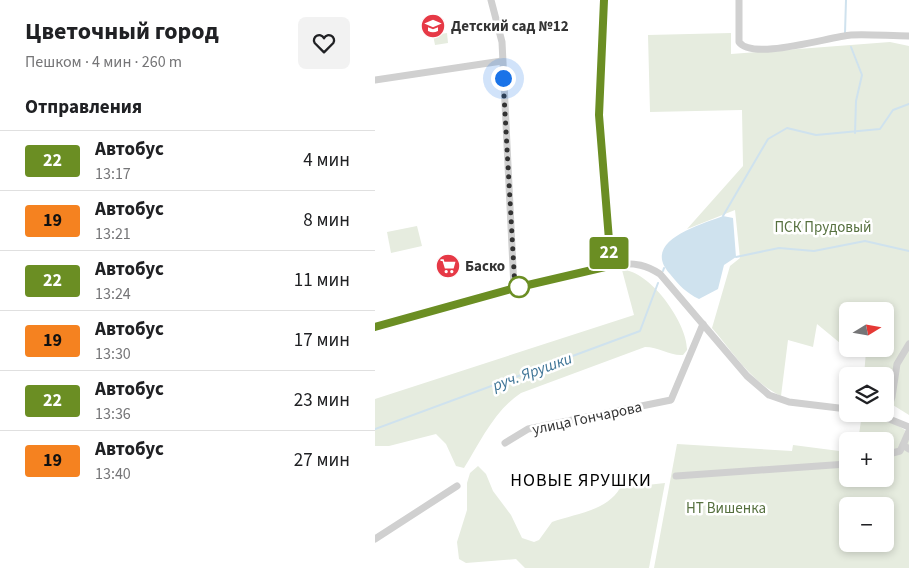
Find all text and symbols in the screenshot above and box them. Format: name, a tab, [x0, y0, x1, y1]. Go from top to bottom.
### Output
school or university icon: Детский сад №12	[420, 13, 446, 39]
text: Цветочный город	[25, 14, 219, 49]
place label: Детский сад №12	[451, 16, 569, 37]
button: heart	[298, 17, 350, 69]
text: Пешком · 4 мин · 260 m	[25, 51, 182, 73]
your location	[491, 66, 516, 91]
text: Отправления	[25, 94, 142, 121]
text: Автобус	[95, 136, 164, 163]
text: 4 мин	[303, 147, 350, 174]
text: 22	[43, 148, 62, 173]
text: 13:17	[95, 163, 131, 185]
text: Автобус	[95, 196, 164, 223]
text: 8 мин	[303, 207, 350, 234]
text: 19	[43, 208, 62, 233]
park label: ПСК Прудовый	[774, 217, 872, 238]
text: 13:21	[95, 223, 131, 245]
line badge: 22	[587, 237, 631, 269]
text: 22	[599, 240, 619, 265]
supermarket icon: Баско	[435, 253, 461, 279]
text: Автобус	[95, 256, 164, 283]
place label: Баско	[465, 256, 505, 277]
text: 11 мин	[294, 267, 350, 294]
text: 22	[43, 268, 62, 293]
unlabelled marker	[508, 276, 530, 298]
text: 13:24	[95, 283, 131, 305]
north arrow	[839, 302, 894, 358]
map controls	[839, 302, 894, 552]
text: Автобус	[95, 316, 164, 343]
text: 17 мин	[294, 327, 350, 354]
text: 19	[43, 328, 62, 353]
text: 13:30	[95, 343, 131, 365]
water label: руч. Ярушки	[488, 347, 575, 397]
button: layers	[839, 367, 894, 422]
text: Автобус	[95, 376, 164, 403]
text: 23 мин	[294, 387, 350, 414]
text: 22	[43, 388, 62, 413]
street label: улица Гончарова	[530, 397, 644, 440]
text: 13:36	[95, 403, 131, 425]
button: +	[839, 432, 894, 487]
text: Автобус	[95, 436, 164, 463]
text: 27 мин	[294, 447, 350, 474]
text: 19	[43, 448, 62, 473]
text: 13:40	[95, 463, 131, 485]
district label: НОВЫЕ ЯРУШКИ	[510, 468, 652, 493]
button: −	[839, 497, 894, 552]
park label: НТ Вишенка	[686, 498, 766, 519]

